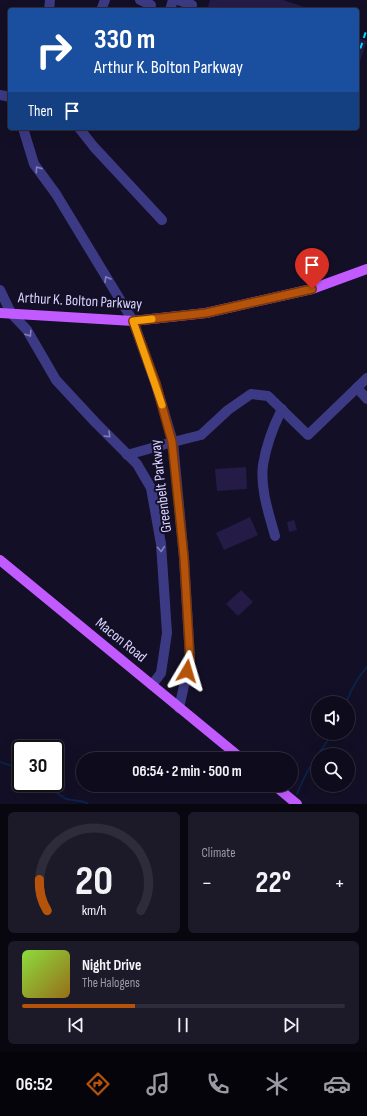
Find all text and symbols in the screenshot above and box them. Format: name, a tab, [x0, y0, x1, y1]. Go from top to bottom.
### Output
text: 330 m	[94, 23, 155, 56]
icon: right	[28, 24, 80, 76]
text: Arthur K. Bolton Parkway	[94, 57, 243, 78]
icon: arrive	[61, 100, 83, 122]
text: Then	[28, 102, 53, 121]
one-way arrow	[36, 166, 43, 173]
pin	[295, 248, 329, 289]
icon: arrive	[301, 254, 323, 276]
one-way arrow	[105, 276, 112, 283]
street label: Arthur K. Bolton Parkway	[16, 288, 143, 314]
one-way arrow	[24, 329, 31, 336]
one-way arrow	[103, 431, 111, 438]
street label: Greenbelt Parkway	[146, 438, 176, 534]
one-way arrow	[156, 546, 165, 552]
street label: Macon Road	[91, 614, 151, 666]
position arrow	[166, 650, 208, 692]
map controls	[311, 696, 355, 792]
button: sound	[311, 696, 355, 740]
speed limit sign: 30	[12, 740, 64, 792]
button: search	[311, 748, 355, 792]
text: 06:54 · 2 min · 500 m	[132, 762, 242, 781]
text: Climate	[202, 845, 235, 861]
text: 20	[75, 856, 113, 905]
text: 22°	[255, 865, 291, 901]
text: −	[202, 870, 212, 897]
text: +	[334, 870, 345, 897]
text: km/h	[81, 901, 106, 918]
text: Night Drive	[82, 956, 141, 975]
text: The Halogens	[82, 975, 140, 991]
icon: previous	[65, 1014, 87, 1036]
icon: pause	[172, 1014, 194, 1036]
icon: next	[280, 1014, 302, 1036]
icon: directions	[84, 1070, 112, 1098]
icon: music	[144, 1070, 172, 1098]
icon: phone	[204, 1070, 232, 1098]
icon: climate	[263, 1070, 291, 1098]
icon: car	[323, 1070, 351, 1098]
text: 06:52	[16, 1074, 53, 1095]

